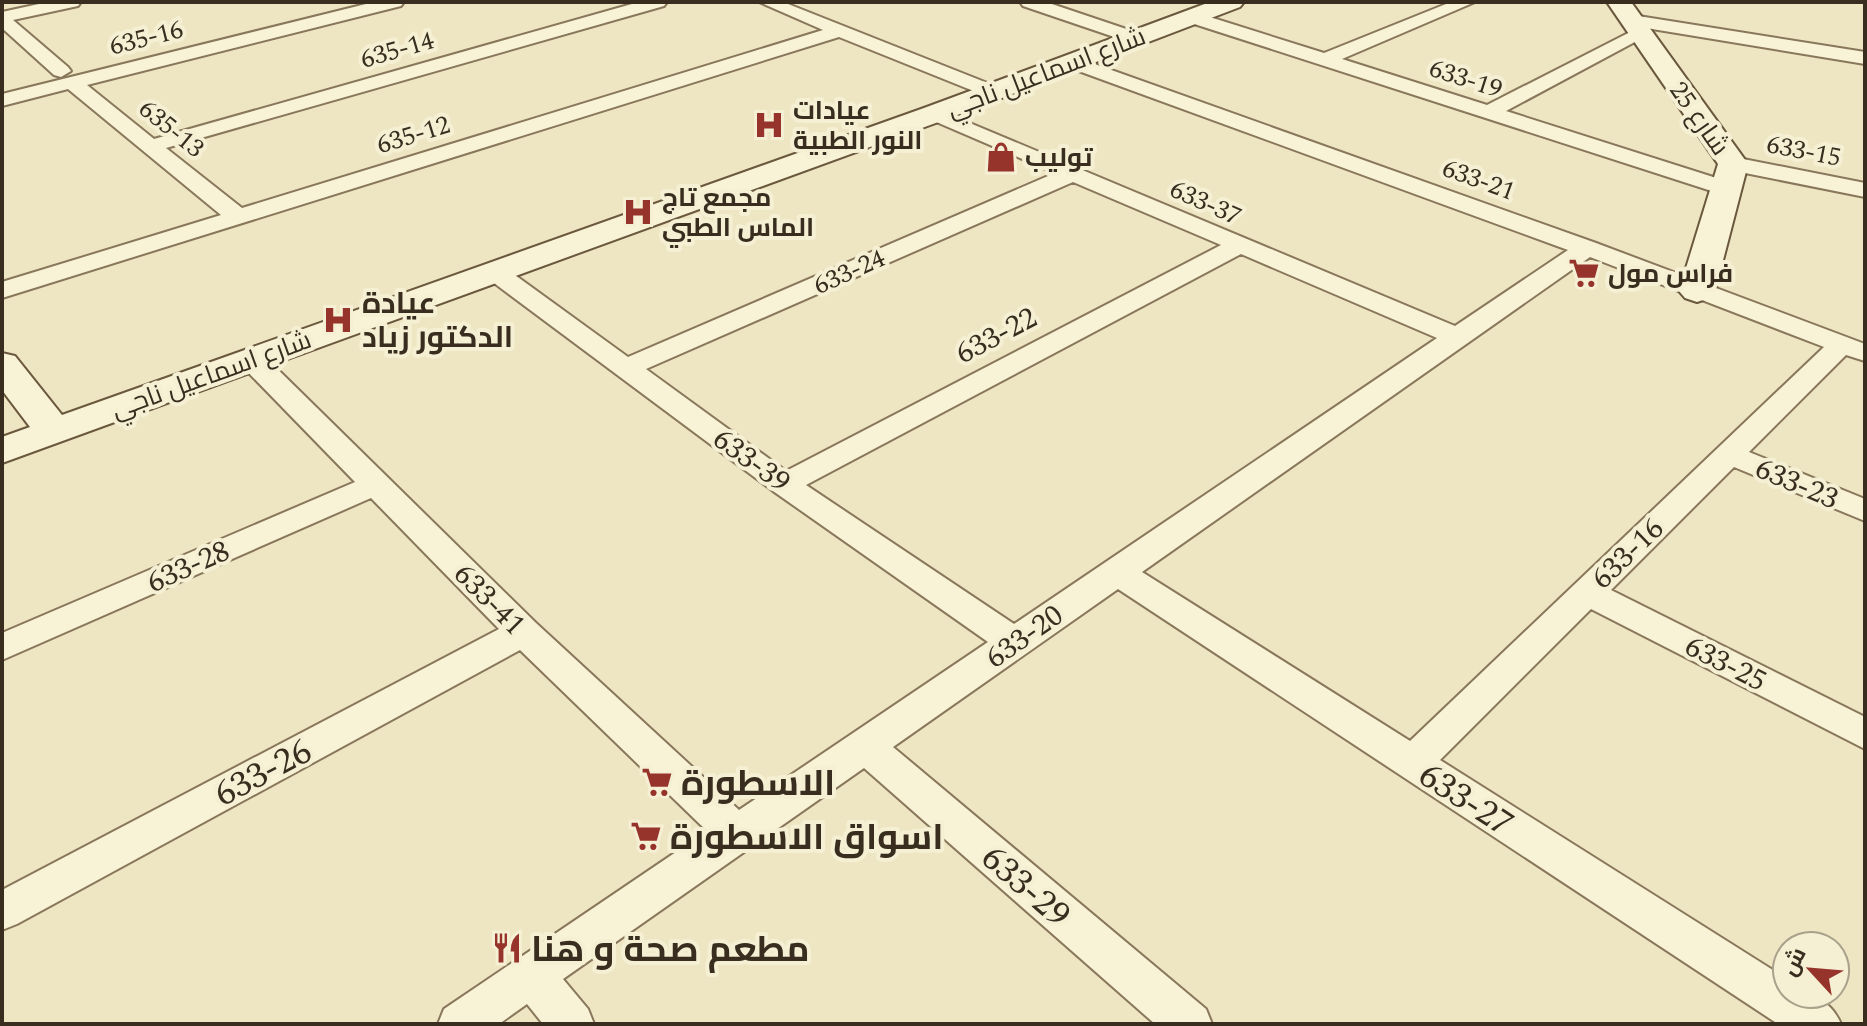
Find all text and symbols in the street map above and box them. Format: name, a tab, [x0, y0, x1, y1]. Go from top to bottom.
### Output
street label: 635-16	[105, 10, 187, 66]
street label: شارع اسماعيل ناجي	[941, 17, 1152, 129]
street label: 635-14	[356, 20, 439, 79]
street label: 633-19	[1424, 48, 1507, 110]
street label: شارع 25	[1659, 73, 1739, 164]
street label: 635-13	[130, 90, 213, 168]
place label: عيادات النور الطبية	[793, 91, 922, 161]
street label: 635-12	[372, 105, 455, 165]
hospital icon: عيادات النور الطبية	[752, 108, 786, 142]
street label: 633-15	[1763, 124, 1844, 178]
place label: توليب	[1025, 138, 1093, 178]
shop icon: توليب	[984, 140, 1018, 174]
street label: 633-21	[1437, 148, 1521, 212]
street label: 633-37	[1163, 169, 1248, 236]
place label: مجمع تاج الماس الطبي	[662, 178, 814, 248]
hospital icon: مجمع تاج الماس الطبي	[621, 195, 655, 229]
street label: 633-24	[807, 238, 892, 305]
place label: فراس مول	[1608, 254, 1733, 294]
supermarket icon: فراس مول	[1567, 256, 1601, 290]
place label: عيادة الدكتور زياد	[362, 281, 513, 361]
street label: 633-22	[948, 295, 1045, 376]
hospital icon: عيادة الدكتور زياد	[321, 303, 355, 337]
street label: شارع اسماعيل ناجي	[106, 320, 317, 430]
street label: 633-39	[703, 417, 800, 505]
street label: 633-23	[1748, 446, 1845, 522]
street label: 633-16	[1581, 507, 1675, 600]
street label: 633-28	[140, 528, 237, 605]
street label: 633-41	[443, 553, 536, 646]
street label: 633-20	[976, 593, 1073, 680]
street label: 633-25	[1677, 624, 1774, 704]
street label: 633-26	[205, 725, 322, 822]
street label: 633-27	[1407, 749, 1524, 851]
place label: الاسطورة	[681, 757, 835, 812]
supermarket icon: الاسطورة	[640, 765, 674, 799]
place label: اسواق الاسطورة	[670, 811, 944, 866]
supermarket icon: اسواق الاسطورة	[629, 819, 663, 853]
street label: 633-29	[968, 832, 1082, 942]
place label: مطعم صحة و هنا	[531, 923, 810, 978]
north arrow	[1771, 930, 1851, 1010]
restaurant icon: مطعم صحة و هنا	[490, 931, 524, 965]
text: ش	[1773, 942, 1815, 982]

